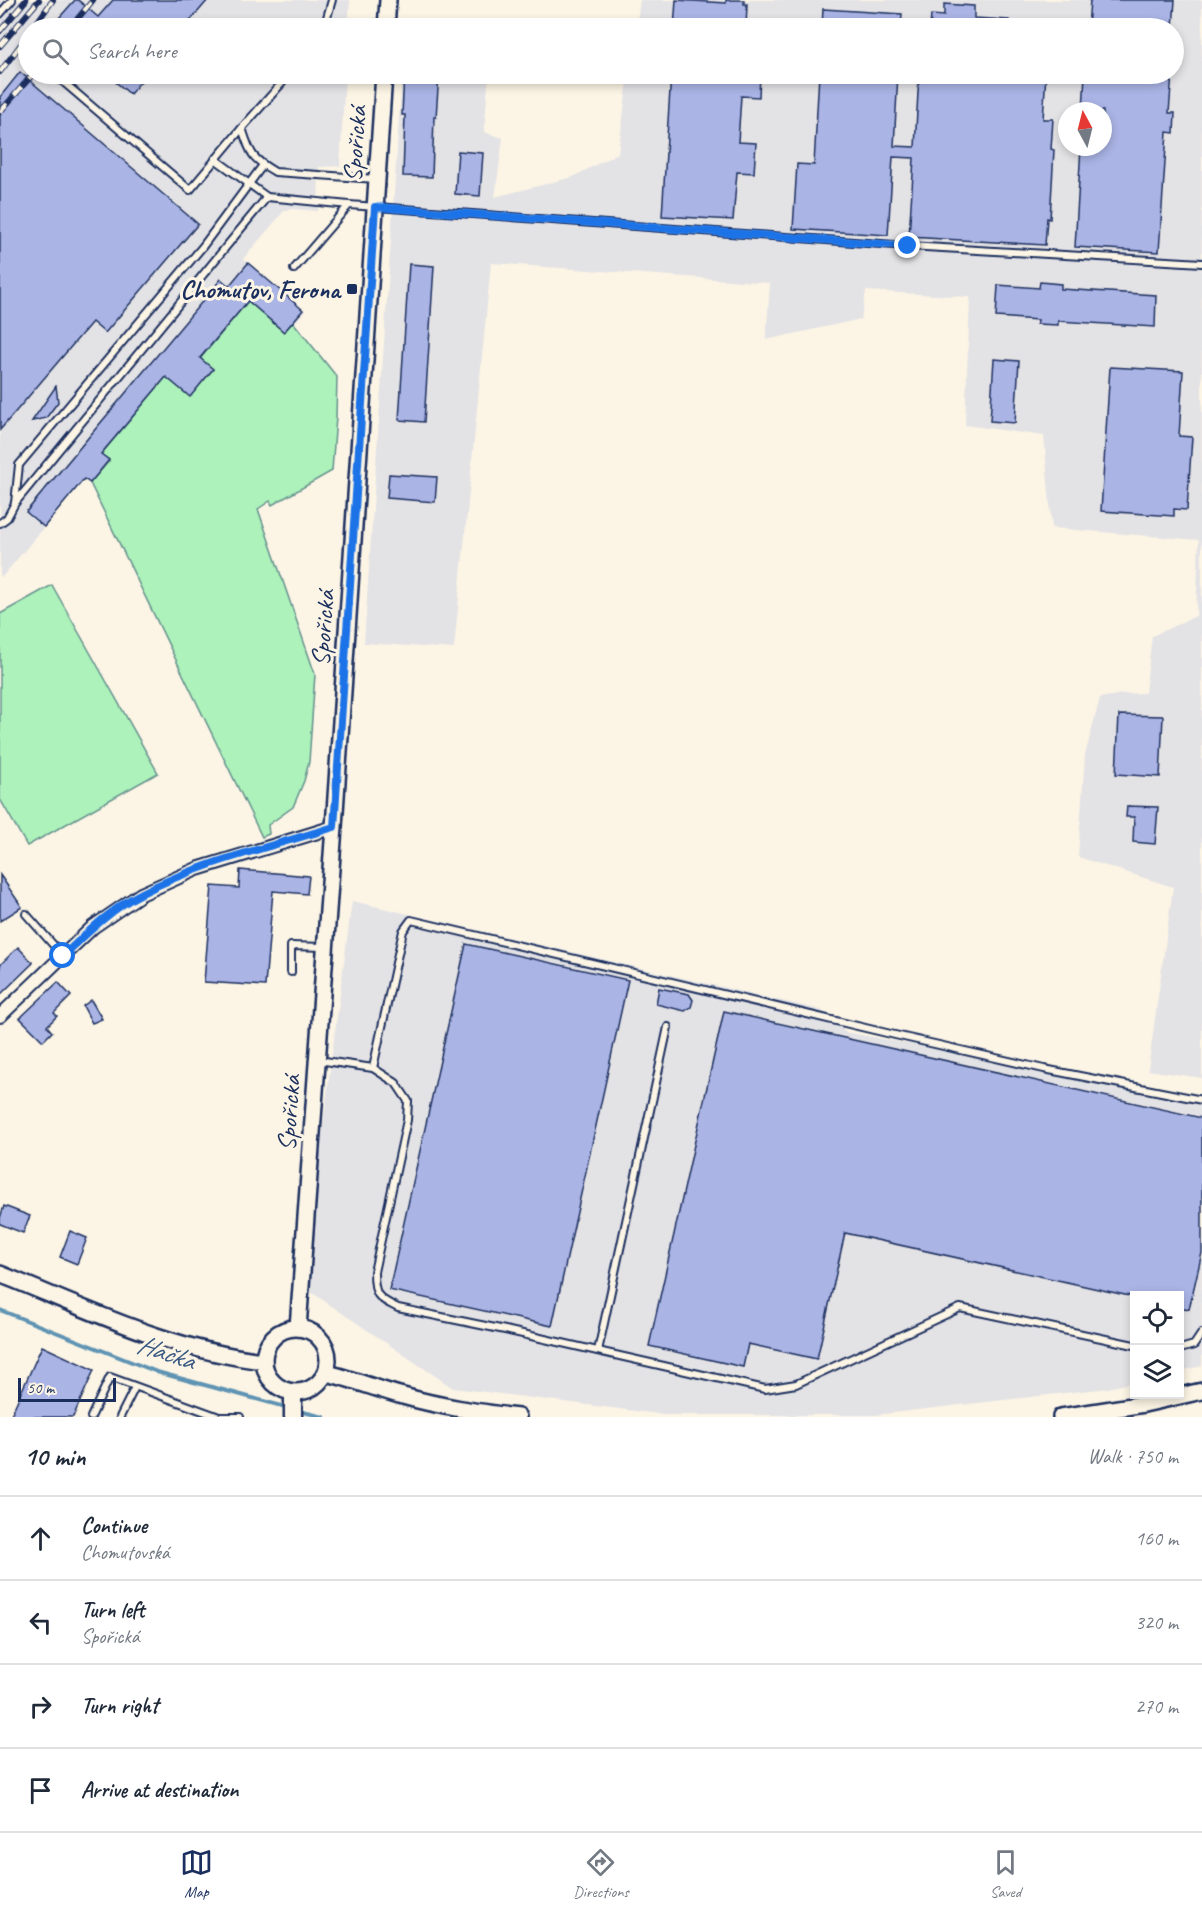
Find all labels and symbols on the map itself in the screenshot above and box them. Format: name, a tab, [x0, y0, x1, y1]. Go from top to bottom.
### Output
street label: Spořická	[336, 102, 374, 183]
north arrow	[1058, 102, 1112, 156]
route end	[894, 232, 920, 258]
place label: Chomutov, Ferona	[180, 273, 342, 306]
marker: Chomutov, Ferona	[345, 282, 359, 296]
street label: Spořická	[304, 586, 342, 667]
route start	[49, 942, 75, 968]
street label: Spořická	[270, 1071, 308, 1152]
water label: Hačka	[133, 1327, 201, 1378]
scale bar	[18, 1375, 116, 1402]

